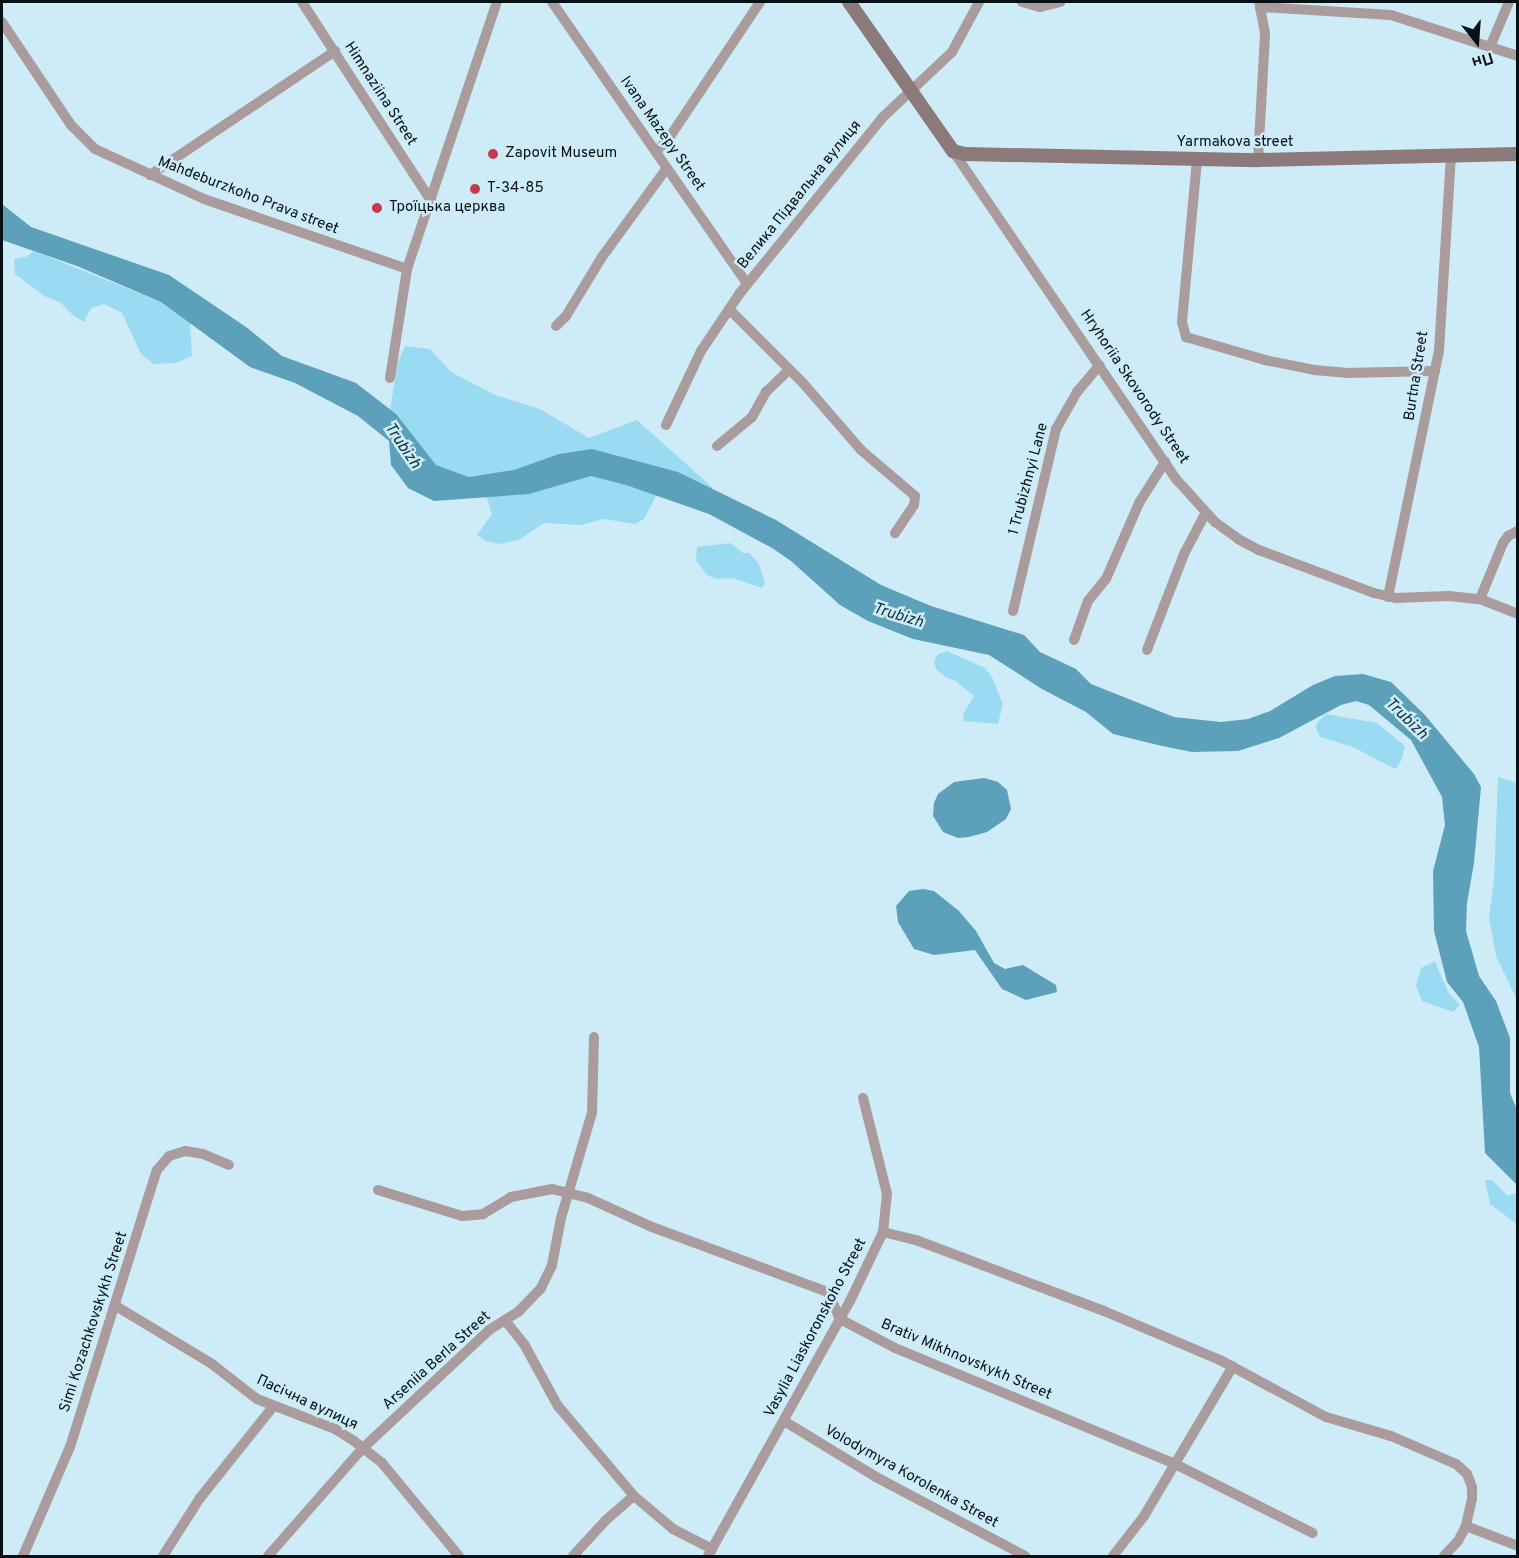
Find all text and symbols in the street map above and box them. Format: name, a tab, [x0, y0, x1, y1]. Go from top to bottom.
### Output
north arrow	[1447, 12, 1507, 72]
street label: Himnaziina Street	[340, 39, 420, 149]
text: Пн	[1469, 46, 1496, 72]
street label: Ivana Mazepy Street	[616, 73, 708, 195]
street label: Велика Підвальна вулиця	[734, 117, 866, 273]
street label: Yarmakova street	[1176, 134, 1294, 152]
place label: Zapovit Museum	[505, 145, 617, 163]
marker: Zapovit Museum	[486, 147, 500, 161]
street label: Mahdeburzkoho Prava street	[155, 153, 341, 239]
place label: Т-34-85	[487, 180, 544, 198]
marker: Т-34-85	[468, 182, 482, 196]
place label: Троїцька церква	[389, 199, 505, 217]
marker: Троїцька церква	[370, 201, 384, 215]
street label: Hryhoriia Skovorody Street	[1076, 306, 1192, 468]
street label: Burtna Street	[1401, 330, 1433, 422]
water label: Trubizh	[380, 419, 424, 473]
street label: 1 Trubizhnyi Lane	[1005, 421, 1053, 537]
water label: Trubizh	[871, 599, 925, 633]
water label: Trubizh	[1381, 694, 1431, 744]
street label: Simi Kozachkovskykh Street	[56, 1229, 132, 1415]
street label: Vasylia Liaskoronskoho Street	[761, 1235, 871, 1421]
street label: Arseniia Berla Street	[379, 1308, 495, 1414]
street label: Brativ Mikhnovskykh Street	[878, 1316, 1054, 1404]
street label: Пасічна вулиця	[253, 1372, 361, 1434]
street label: Volodymyra Korolenka Street	[821, 1422, 1001, 1532]

